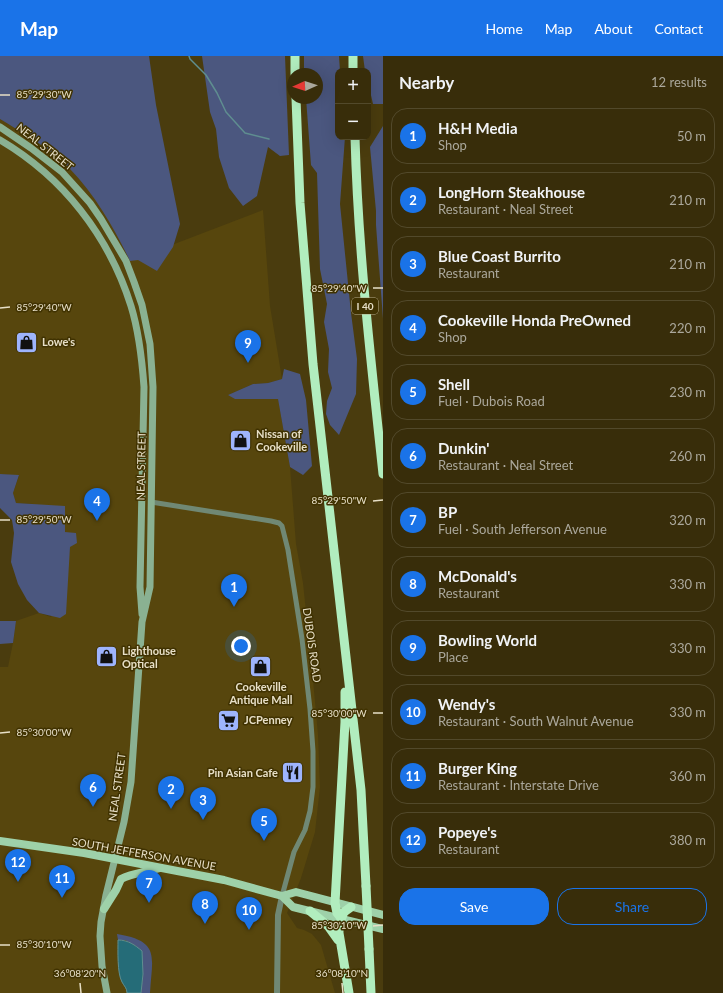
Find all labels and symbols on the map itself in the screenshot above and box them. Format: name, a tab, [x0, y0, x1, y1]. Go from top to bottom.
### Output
north arrow	[287, 68, 323, 104]
text: 85°29'30"W	[16, 88, 72, 100]
street label: NEAL STREET	[14, 120, 77, 173]
text: 85°29'40"W	[311, 282, 367, 294]
road number: I 40	[352, 298, 378, 314]
text: 85°29'40"W	[16, 301, 72, 313]
shop icon: Lowe's	[14, 329, 40, 355]
pin: 9	[235, 330, 261, 363]
place label: Lowe's	[42, 335, 75, 348]
shop icon: Nissan of Cookeville	[227, 427, 253, 453]
place label: Nissan of Cookeville	[256, 427, 307, 453]
street label: NEAL STREET	[133, 431, 148, 501]
pin: 4	[84, 488, 110, 521]
text: 85°29'50"W	[311, 494, 367, 506]
text: 85°29'50"W	[16, 513, 72, 525]
pin: 1	[221, 574, 247, 607]
street label: DUBOIS ROAD	[301, 607, 324, 683]
your location	[231, 636, 251, 656]
shop icon: Lighthouse Optical	[93, 644, 119, 670]
place label: Lighthouse Optical	[122, 644, 176, 670]
shop icon: Cookeville Antique Mall	[248, 654, 274, 680]
place label: Cookeville Antique Mall	[228, 680, 293, 706]
supermarket icon: JCPenney	[215, 707, 241, 733]
text: 85°30'00"W	[311, 707, 367, 719]
place label: JCPenney	[244, 713, 293, 726]
text: 85°30'00"W	[16, 726, 72, 738]
street label: NEAL STREET	[105, 751, 128, 822]
restaurant icon: Pin Asian Cafe	[280, 760, 306, 786]
place label: Pin Asian Cafe	[208, 766, 278, 779]
pin: 6	[80, 774, 106, 807]
pin: 2	[158, 776, 184, 809]
pin: 3	[190, 787, 216, 820]
pin: 5	[251, 808, 277, 841]
street label: SOUTH JEFFERSON AVENUE	[71, 834, 217, 873]
pin: 12	[5, 849, 31, 882]
pin: 11	[49, 865, 75, 898]
pin: 7	[136, 870, 162, 903]
pin: 8	[192, 891, 218, 924]
pin: 10	[236, 897, 262, 930]
text: 85°30'10"W	[311, 919, 367, 931]
text: 85°30'10"W	[16, 938, 72, 950]
text: 36°08'20"N	[54, 967, 106, 979]
text: 36°08'10"N	[316, 967, 368, 979]

